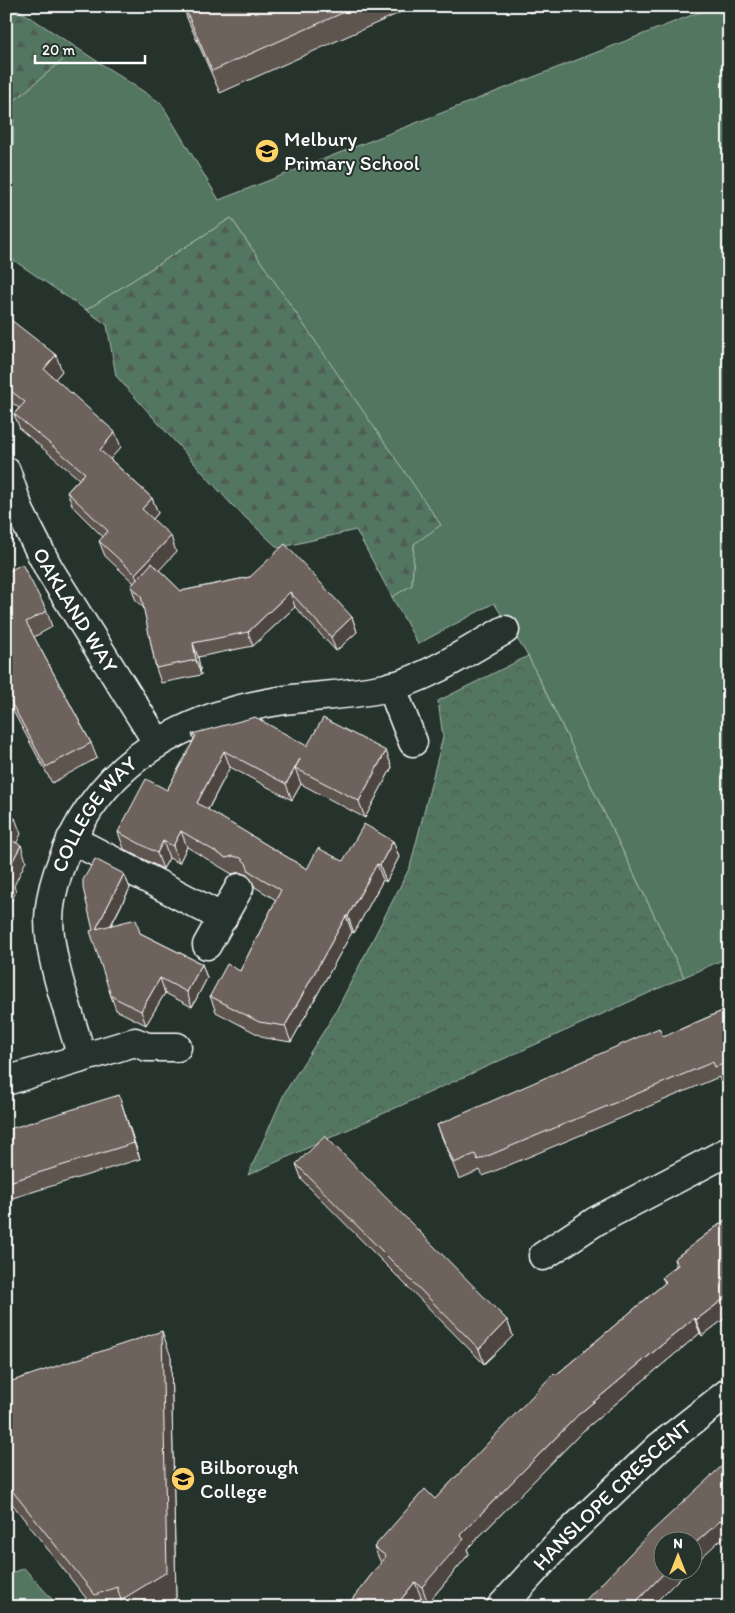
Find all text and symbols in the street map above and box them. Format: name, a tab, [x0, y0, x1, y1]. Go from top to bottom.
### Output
scale bar	[35, 32, 145, 64]
text: 20 m	[42, 41, 76, 59]
place label: Melbury Primary School	[284, 126, 420, 175]
school or university icon: Melbury Primary School	[254, 138, 280, 164]
street label: OAKLAND WAY	[28, 543, 124, 677]
street label: COLLEGE WAY	[46, 750, 142, 876]
street label: HANSLOPE CRESCENT	[527, 1416, 697, 1578]
place label: Bilborough College	[200, 1454, 299, 1503]
school or university icon: Bilborough College	[170, 1466, 196, 1492]
north arrow	[652, 1530, 702, 1580]

